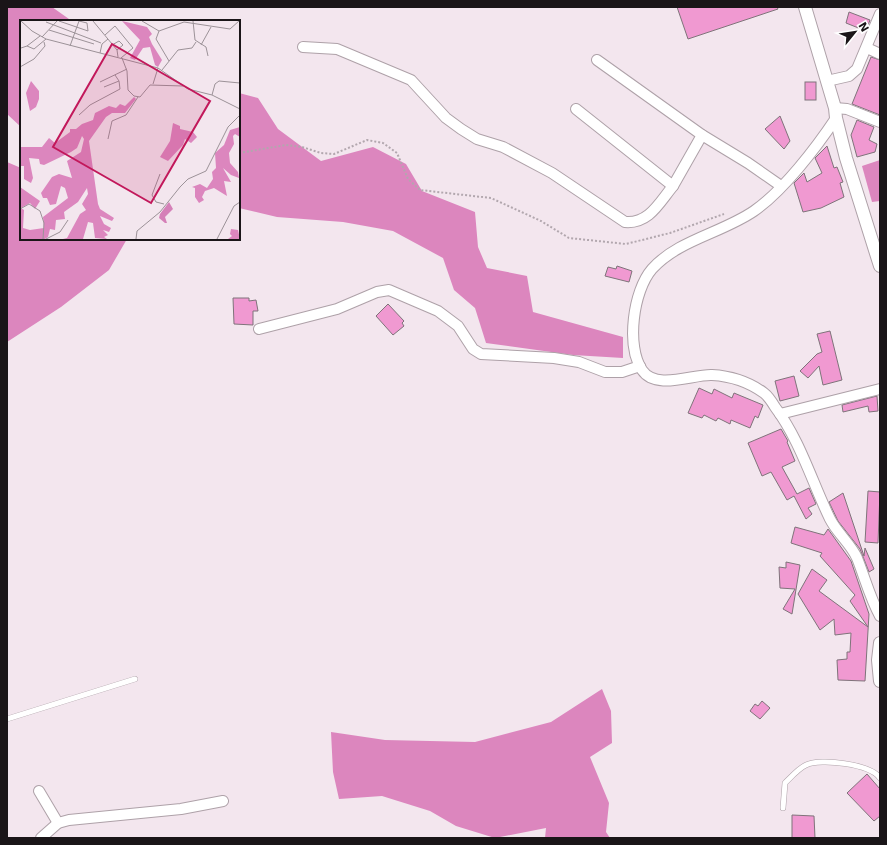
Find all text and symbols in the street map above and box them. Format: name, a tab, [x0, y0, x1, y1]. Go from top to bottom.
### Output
north arrow	[835, 12, 875, 52]
inset map	[20, 20, 240, 240]
text: N	[855, 20, 871, 34]

